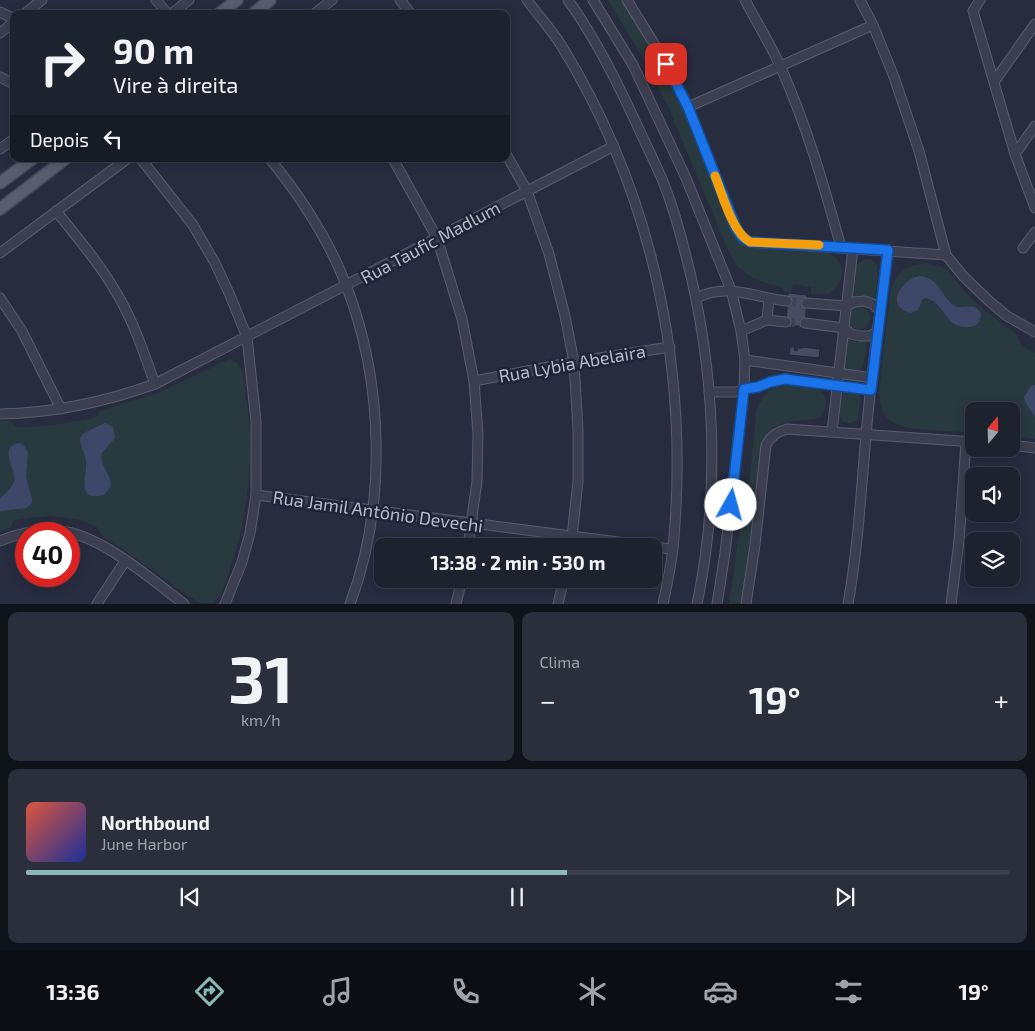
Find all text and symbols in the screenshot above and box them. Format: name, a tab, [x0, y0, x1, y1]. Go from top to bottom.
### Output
text: 90 m	[113, 29, 194, 71]
icon: right	[30, 30, 95, 95]
pin	[645, 43, 687, 85]
icon: arrive	[652, 50, 680, 78]
text: Vire à direita	[113, 71, 238, 97]
icon: left	[99, 125, 127, 153]
text: Depois	[30, 128, 89, 151]
street label: Rua Taufic Madlum	[356, 196, 504, 288]
street label: Rua Lybia Abelaira	[497, 339, 647, 387]
north arrow	[965, 402, 1020, 458]
map controls	[965, 402, 1020, 587]
button: sound	[965, 467, 1020, 522]
position arrow	[704, 478, 756, 530]
street label: Rua Jamil Antônio Devechi	[272, 485, 484, 537]
speed limit sign: 40	[15, 522, 80, 587]
button: layers	[965, 532, 1020, 587]
text: 13:38 · 2 min · 530 m	[430, 551, 606, 574]
text: 31	[228, 638, 293, 716]
text: Clima	[540, 652, 580, 671]
text: 19°	[749, 676, 801, 722]
text: −	[540, 683, 556, 717]
text: +	[994, 683, 1009, 717]
text: km/h	[241, 710, 281, 729]
text: Northbound	[101, 811, 210, 834]
text: June Harbor	[101, 834, 188, 853]
icon: previous	[176, 883, 204, 911]
icon: pause	[503, 883, 531, 911]
icon: next	[831, 883, 859, 911]
icon: directions	[192, 974, 227, 1009]
icon: music	[320, 974, 355, 1009]
icon: phone	[448, 974, 483, 1009]
icon: climate	[575, 974, 610, 1009]
icon: car	[703, 974, 738, 1009]
icon: filters	[831, 974, 866, 1009]
text: 13:36	[46, 978, 99, 1004]
text: 19°	[958, 978, 989, 1004]

